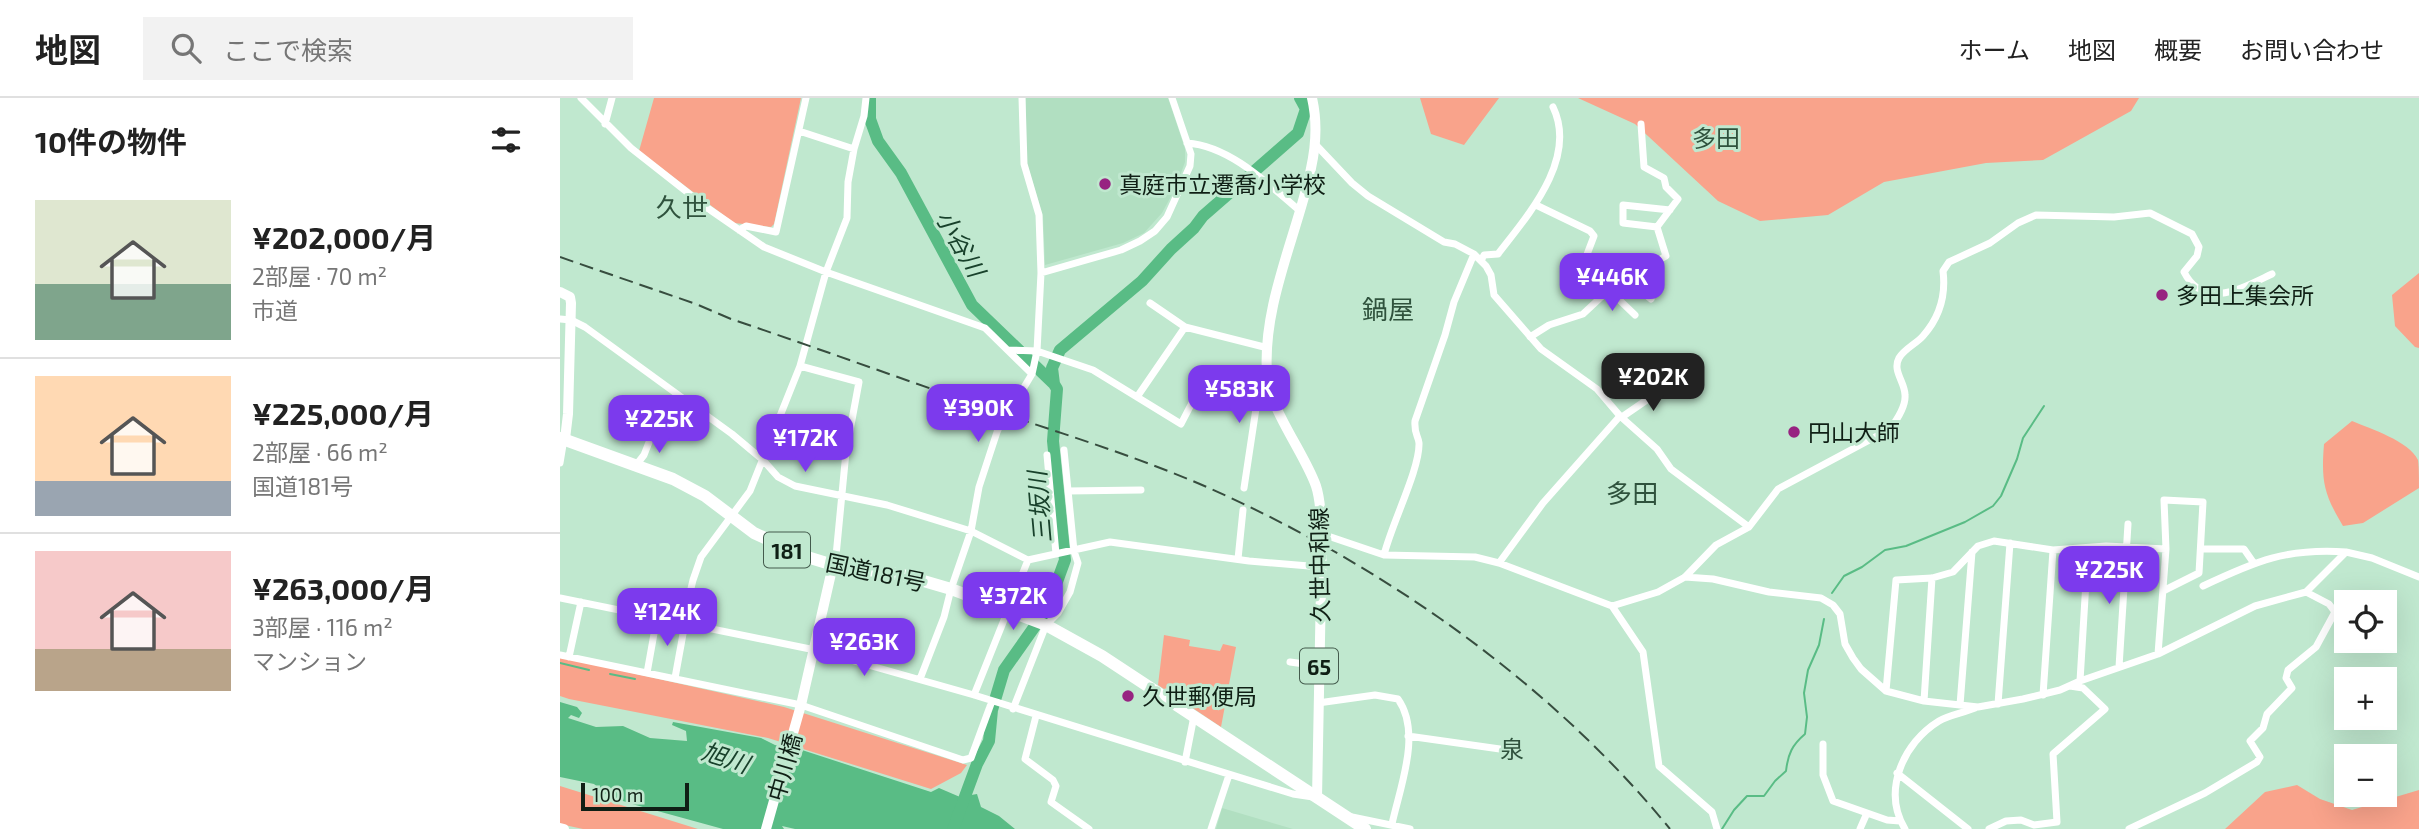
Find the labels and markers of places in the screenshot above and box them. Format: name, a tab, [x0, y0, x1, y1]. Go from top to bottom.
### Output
place label: 真庭市立遷喬小学校	[1119, 170, 1326, 198]
marker: 真庭市立遷喬小学校	[1097, 176, 1113, 192]
pin: ¥446K	[1563, 254, 1661, 313]
place label: 多田上集会所	[2176, 281, 2314, 309]
marker: 多田上集会所	[2154, 287, 2170, 303]
pin: ¥202K	[1604, 354, 1702, 413]
pin: ¥583K	[1190, 366, 1288, 425]
pin: ¥390K	[929, 384, 1027, 444]
pin: ¥225K	[610, 396, 708, 455]
pin: ¥172K	[756, 414, 854, 474]
place label: 円山大師	[1808, 418, 1900, 446]
marker: 円山大師	[1786, 424, 1802, 440]
pin: ¥225K	[2060, 546, 2158, 606]
pin: ¥372K	[964, 573, 1062, 632]
pin: ¥124K	[618, 588, 716, 648]
pin: ¥263K	[815, 618, 913, 678]
place label: 久世郵便局	[1142, 682, 1257, 710]
marker: 久世郵便局	[1120, 688, 1136, 704]

